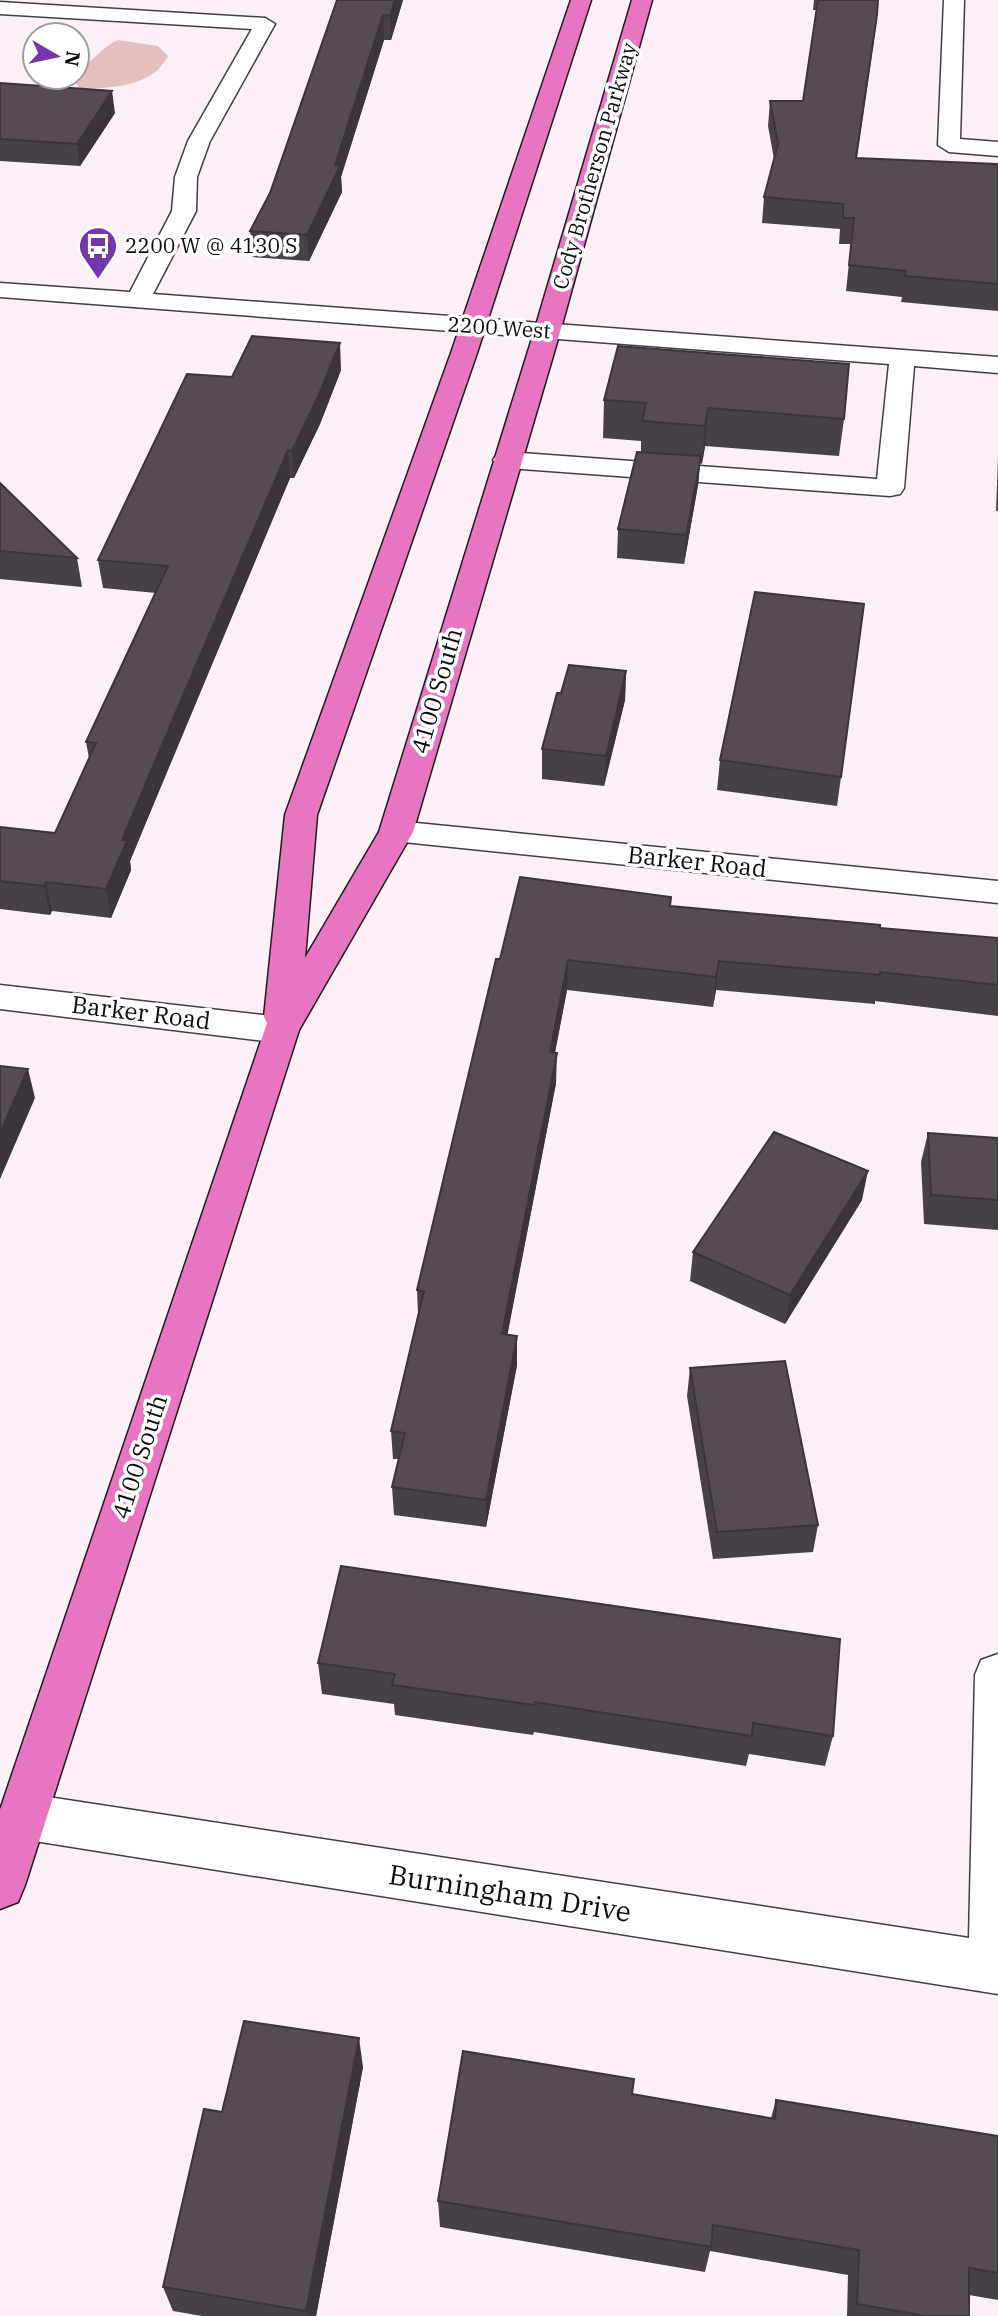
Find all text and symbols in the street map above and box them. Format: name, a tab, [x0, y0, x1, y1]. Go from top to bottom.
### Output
north arrow	[21, 21, 91, 91]
street label: Cody Brotherson Parkway	[545, 38, 643, 292]
text: N	[60, 49, 86, 68]
bus stop icon: 2200 W @ 4130 S	[77, 225, 119, 280]
place label: 2200 W @ 4130 S	[125, 231, 297, 259]
street label: 2200 West	[447, 309, 552, 345]
street label: 4100 South	[403, 624, 469, 757]
street label: Barker Road	[626, 838, 768, 884]
street label: Barker Road	[70, 988, 212, 1036]
street label: 4100 South	[104, 1390, 174, 1523]
street label: Burningham Drive	[386, 1855, 634, 1930]

